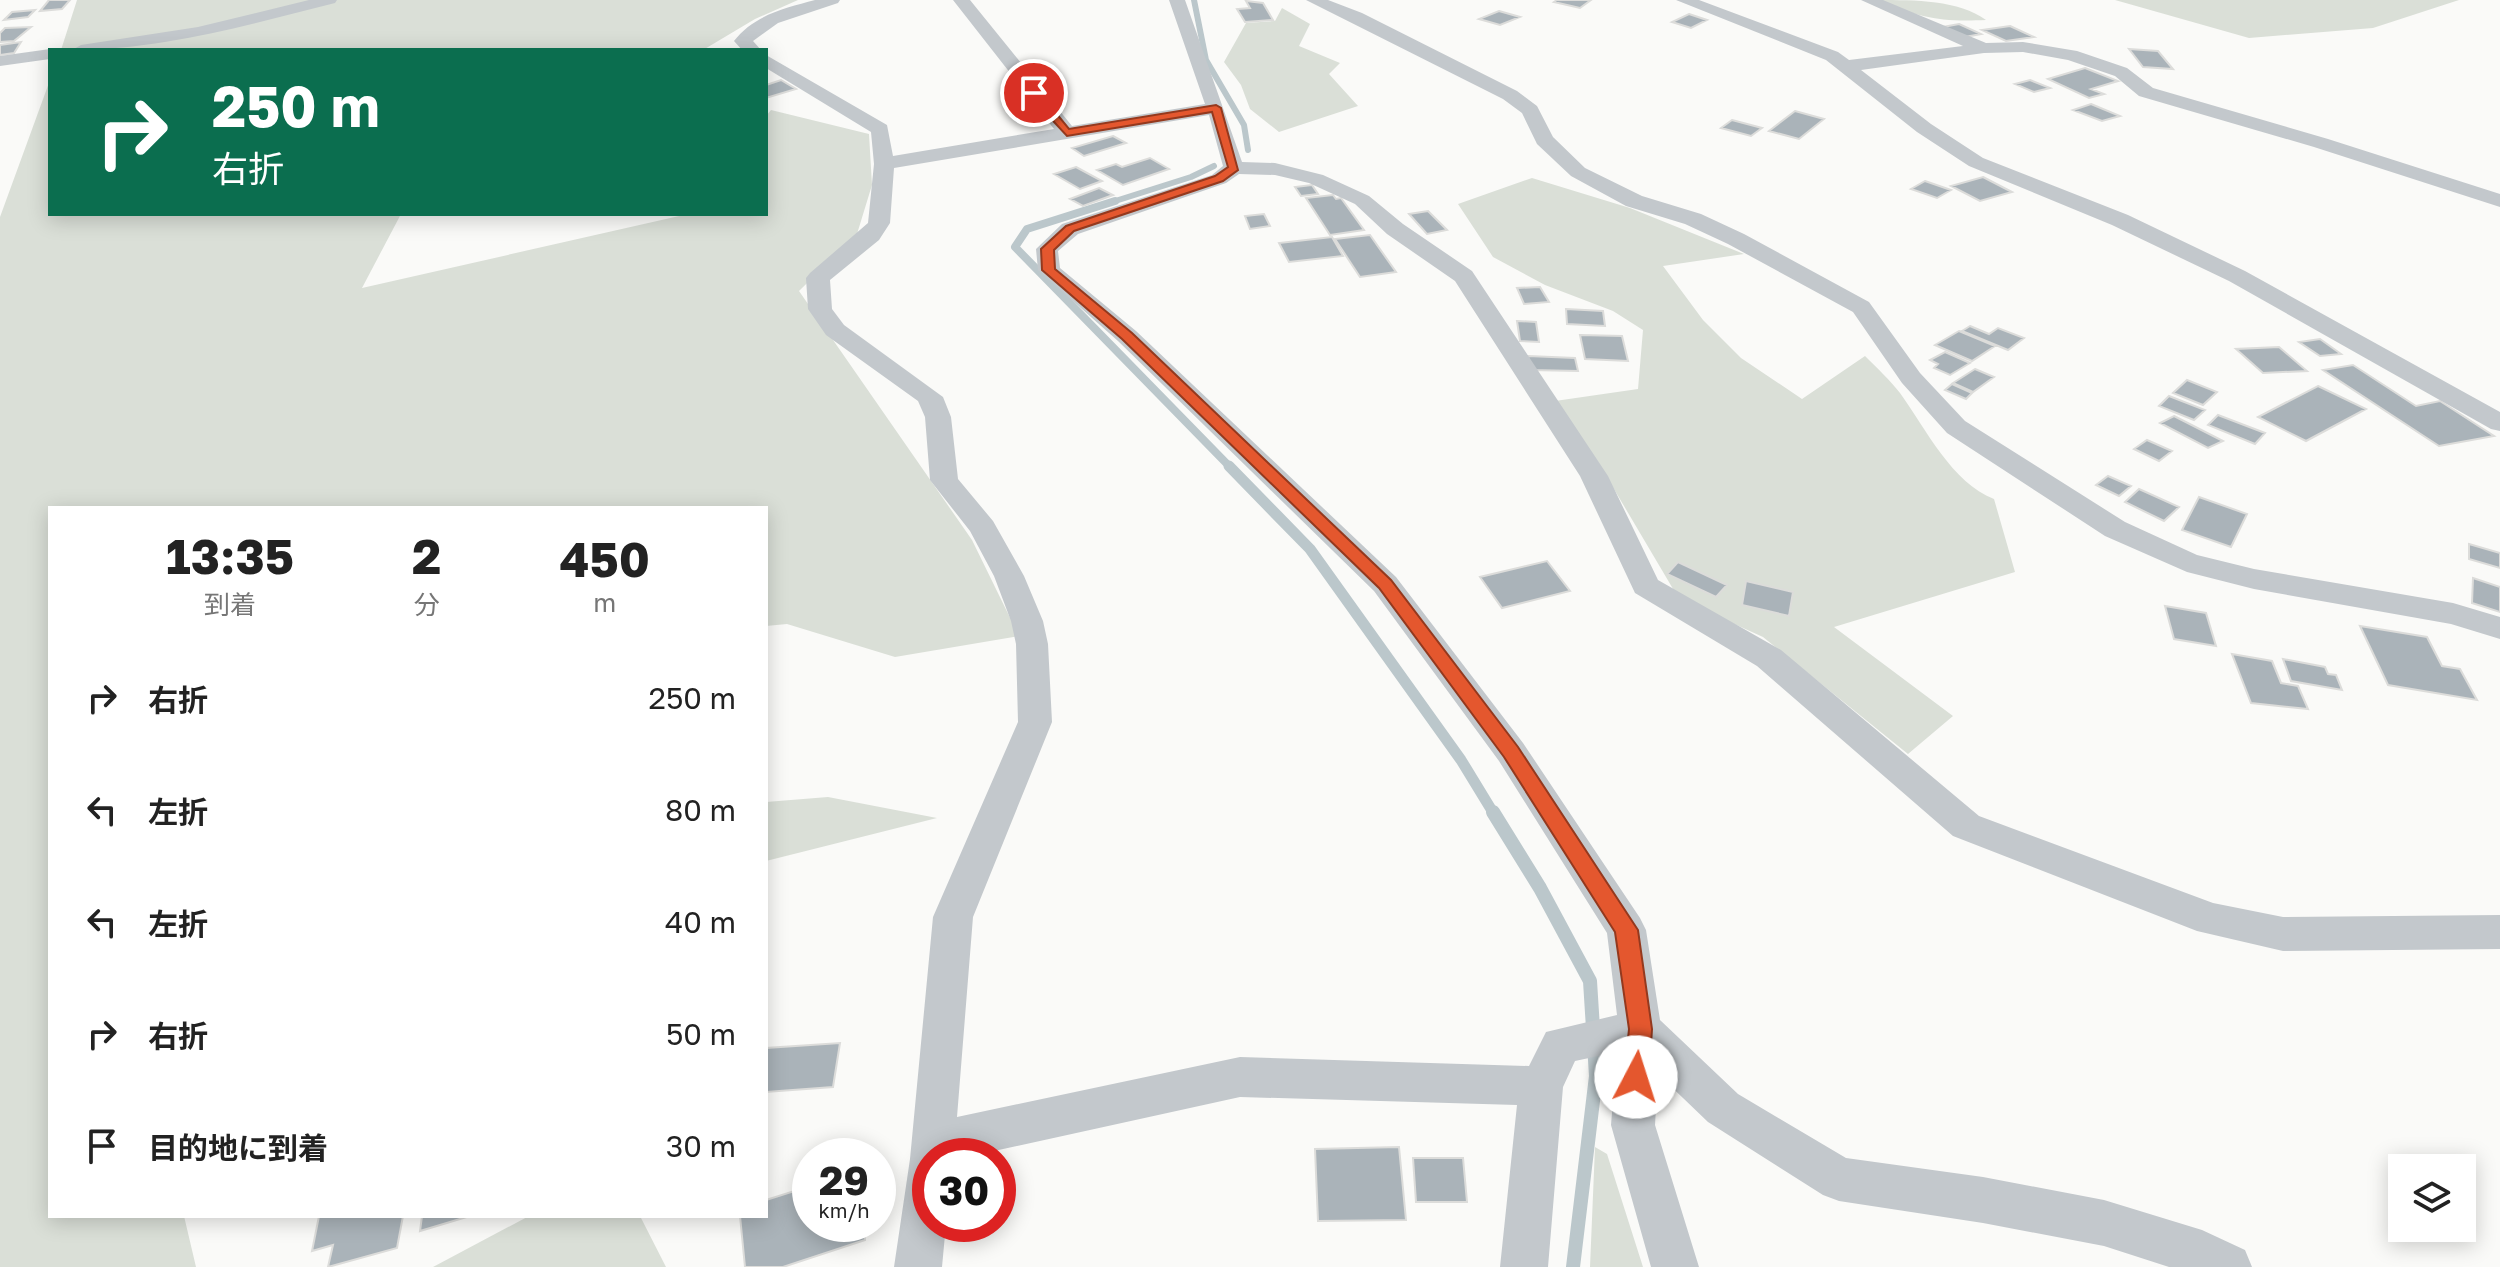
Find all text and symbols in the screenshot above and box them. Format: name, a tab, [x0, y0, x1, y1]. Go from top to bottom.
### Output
pin	[1000, 59, 1068, 127]
icon: arrive	[1012, 71, 1056, 115]
text: 250 m	[212, 72, 380, 139]
icon: right	[80, 80, 184, 184]
text: 右折	[212, 147, 284, 190]
text: 13:35	[166, 527, 294, 585]
text: 2	[412, 527, 441, 585]
text: 450	[559, 530, 650, 588]
text: m	[593, 587, 616, 618]
text: 到着	[204, 589, 256, 620]
text: 分	[414, 589, 440, 620]
icon: right	[80, 676, 124, 720]
text: 250 m	[649, 680, 736, 716]
text: 右折	[148, 682, 208, 718]
icon: left	[80, 788, 124, 832]
text: 80 m	[665, 792, 736, 828]
text: 左折	[148, 794, 208, 830]
icon: left	[80, 900, 124, 944]
text: 40 m	[665, 904, 736, 940]
text: 左折	[148, 906, 208, 942]
icon: right	[80, 1012, 124, 1056]
text: 50 m	[666, 1016, 736, 1052]
text: 右折	[148, 1018, 208, 1054]
position arrow	[1594, 1035, 1678, 1119]
icon: arrive	[80, 1124, 124, 1168]
text: 30 m	[666, 1128, 736, 1164]
text: 目的地に到着	[148, 1130, 328, 1166]
speed limit sign: 30	[912, 1138, 1016, 1242]
map controls	[2388, 1154, 2476, 1242]
button: layers	[2388, 1154, 2476, 1242]
text: 29	[819, 1156, 869, 1204]
text: km/h	[819, 1198, 869, 1222]

